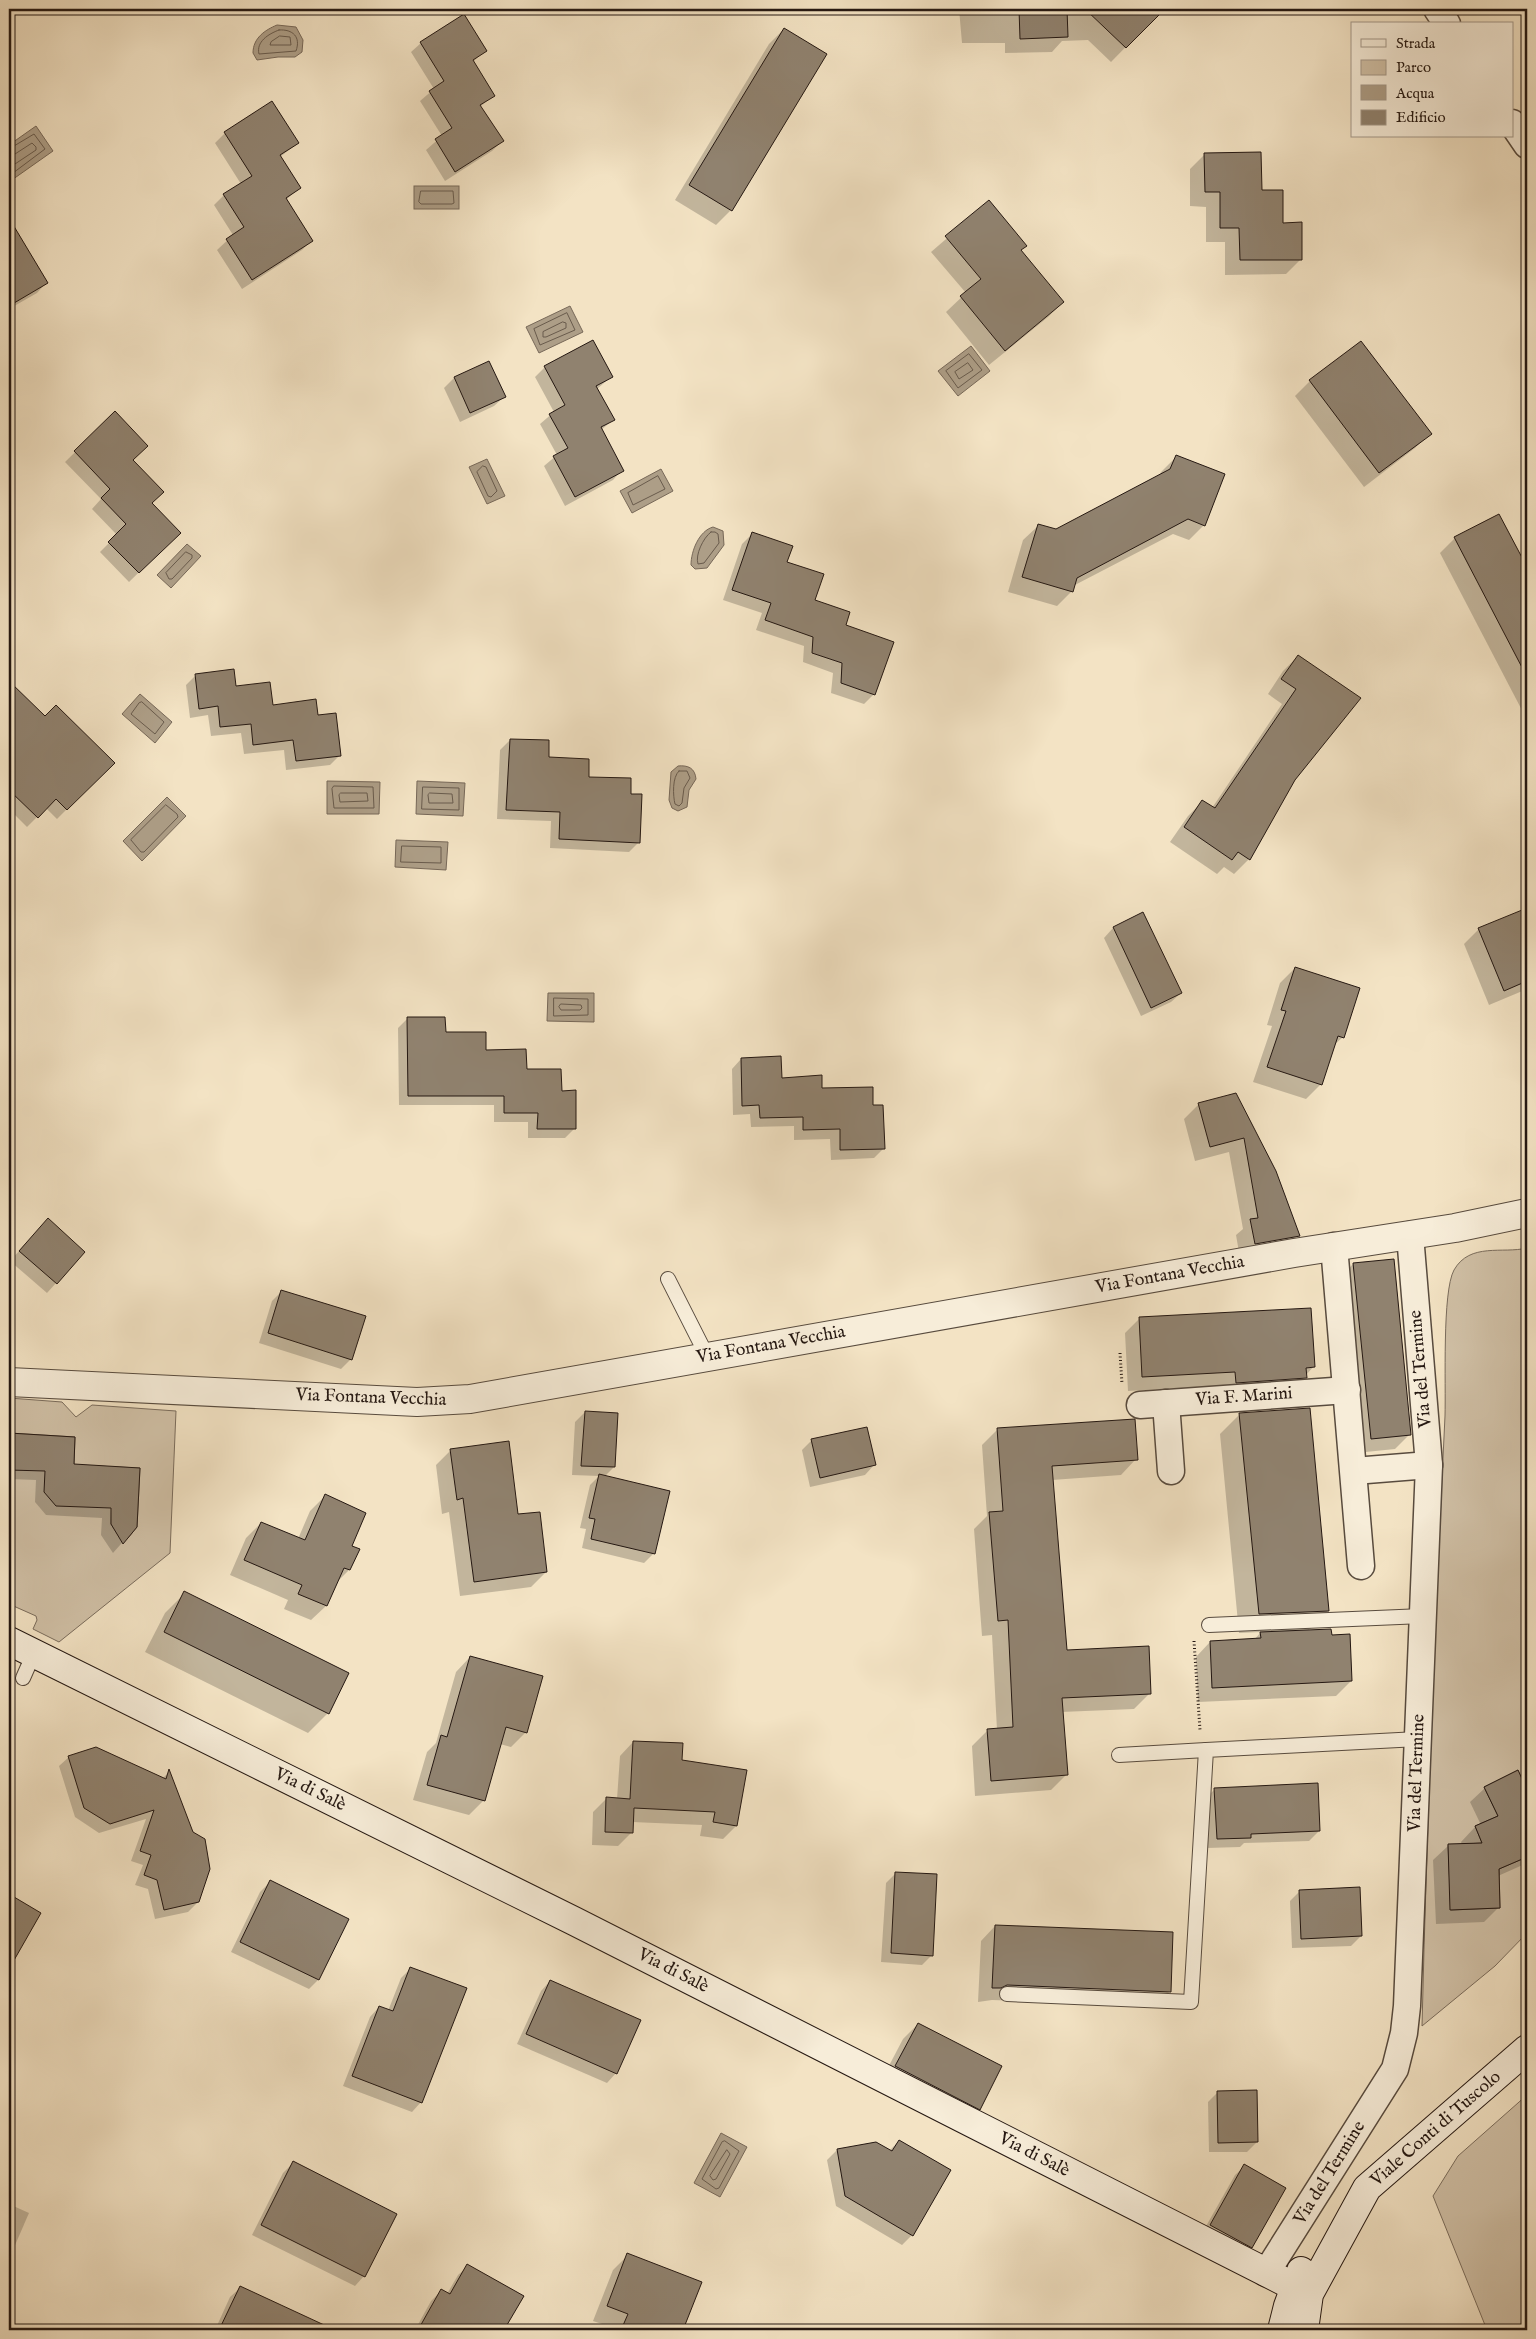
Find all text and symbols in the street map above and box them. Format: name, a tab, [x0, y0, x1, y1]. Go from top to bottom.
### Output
legend	[1351, 22, 1514, 138]
text: Strada	[1396, 34, 1436, 53]
text: Parco	[1396, 58, 1431, 77]
text: Acqua	[1395, 84, 1435, 103]
text: Edificio	[1396, 108, 1446, 127]
street label: Via Fontana Vecchia	[1093, 1251, 1246, 1300]
street label: Via del Termine	[1404, 1309, 1438, 1430]
street label: Via Fontana Vecchia	[694, 1321, 847, 1370]
street label: Via F. Marini	[1194, 1382, 1293, 1412]
street label: Via Fontana Vecchia	[294, 1384, 447, 1412]
street label: Via del Termine	[1403, 1714, 1431, 1833]
street label: Via di Salè	[270, 1762, 350, 1817]
street label: Via di Salè	[633, 1943, 712, 1999]
street label: Viale Conti di Tuscolo	[1365, 2066, 1506, 2193]
street label: Via del Termine	[1288, 2117, 1371, 2230]
street label: Via di Salè	[994, 2127, 1073, 2183]

